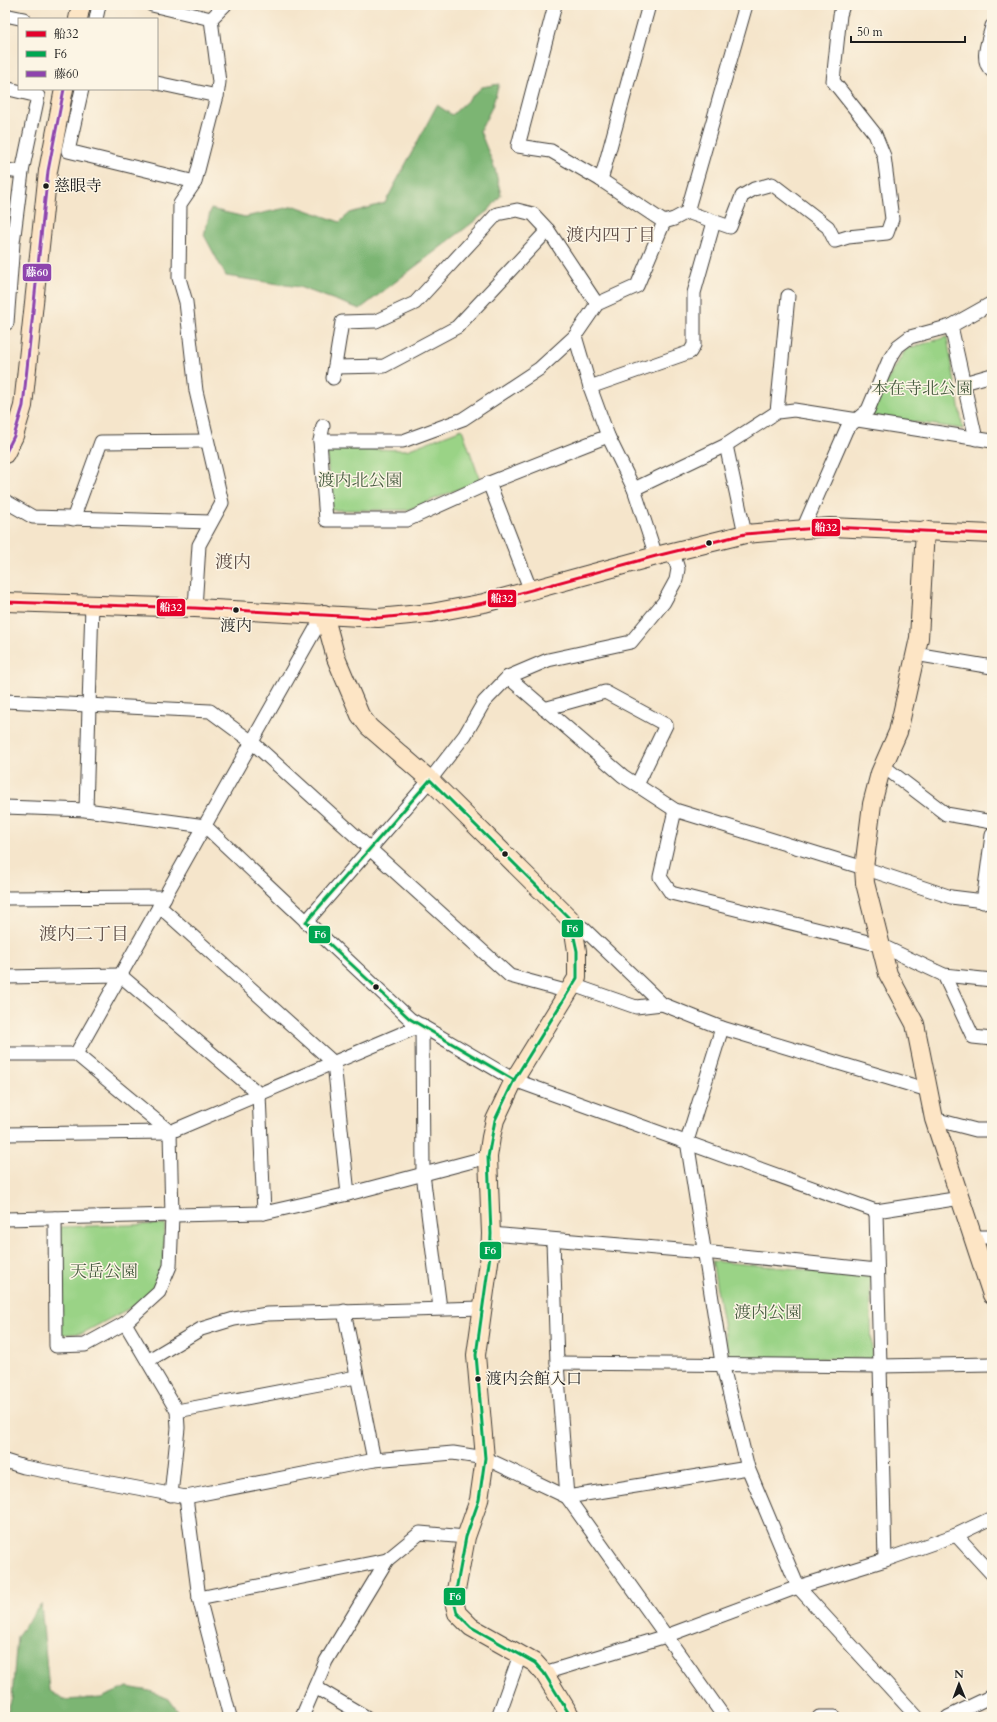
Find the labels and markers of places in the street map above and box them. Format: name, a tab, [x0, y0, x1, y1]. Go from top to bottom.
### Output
place label: 慈眼寺	[54, 175, 102, 197]
marker: 慈眼寺	[41, 181, 51, 191]
unlabelled marker	[704, 538, 714, 548]
marker: 渡内	[231, 605, 241, 615]
place label: 渡内	[220, 615, 252, 637]
unlabelled marker	[500, 849, 510, 859]
unlabelled marker	[371, 982, 381, 992]
place label: 渡内会館入口	[486, 1368, 582, 1390]
marker: 渡内会館入口	[473, 1374, 483, 1384]

